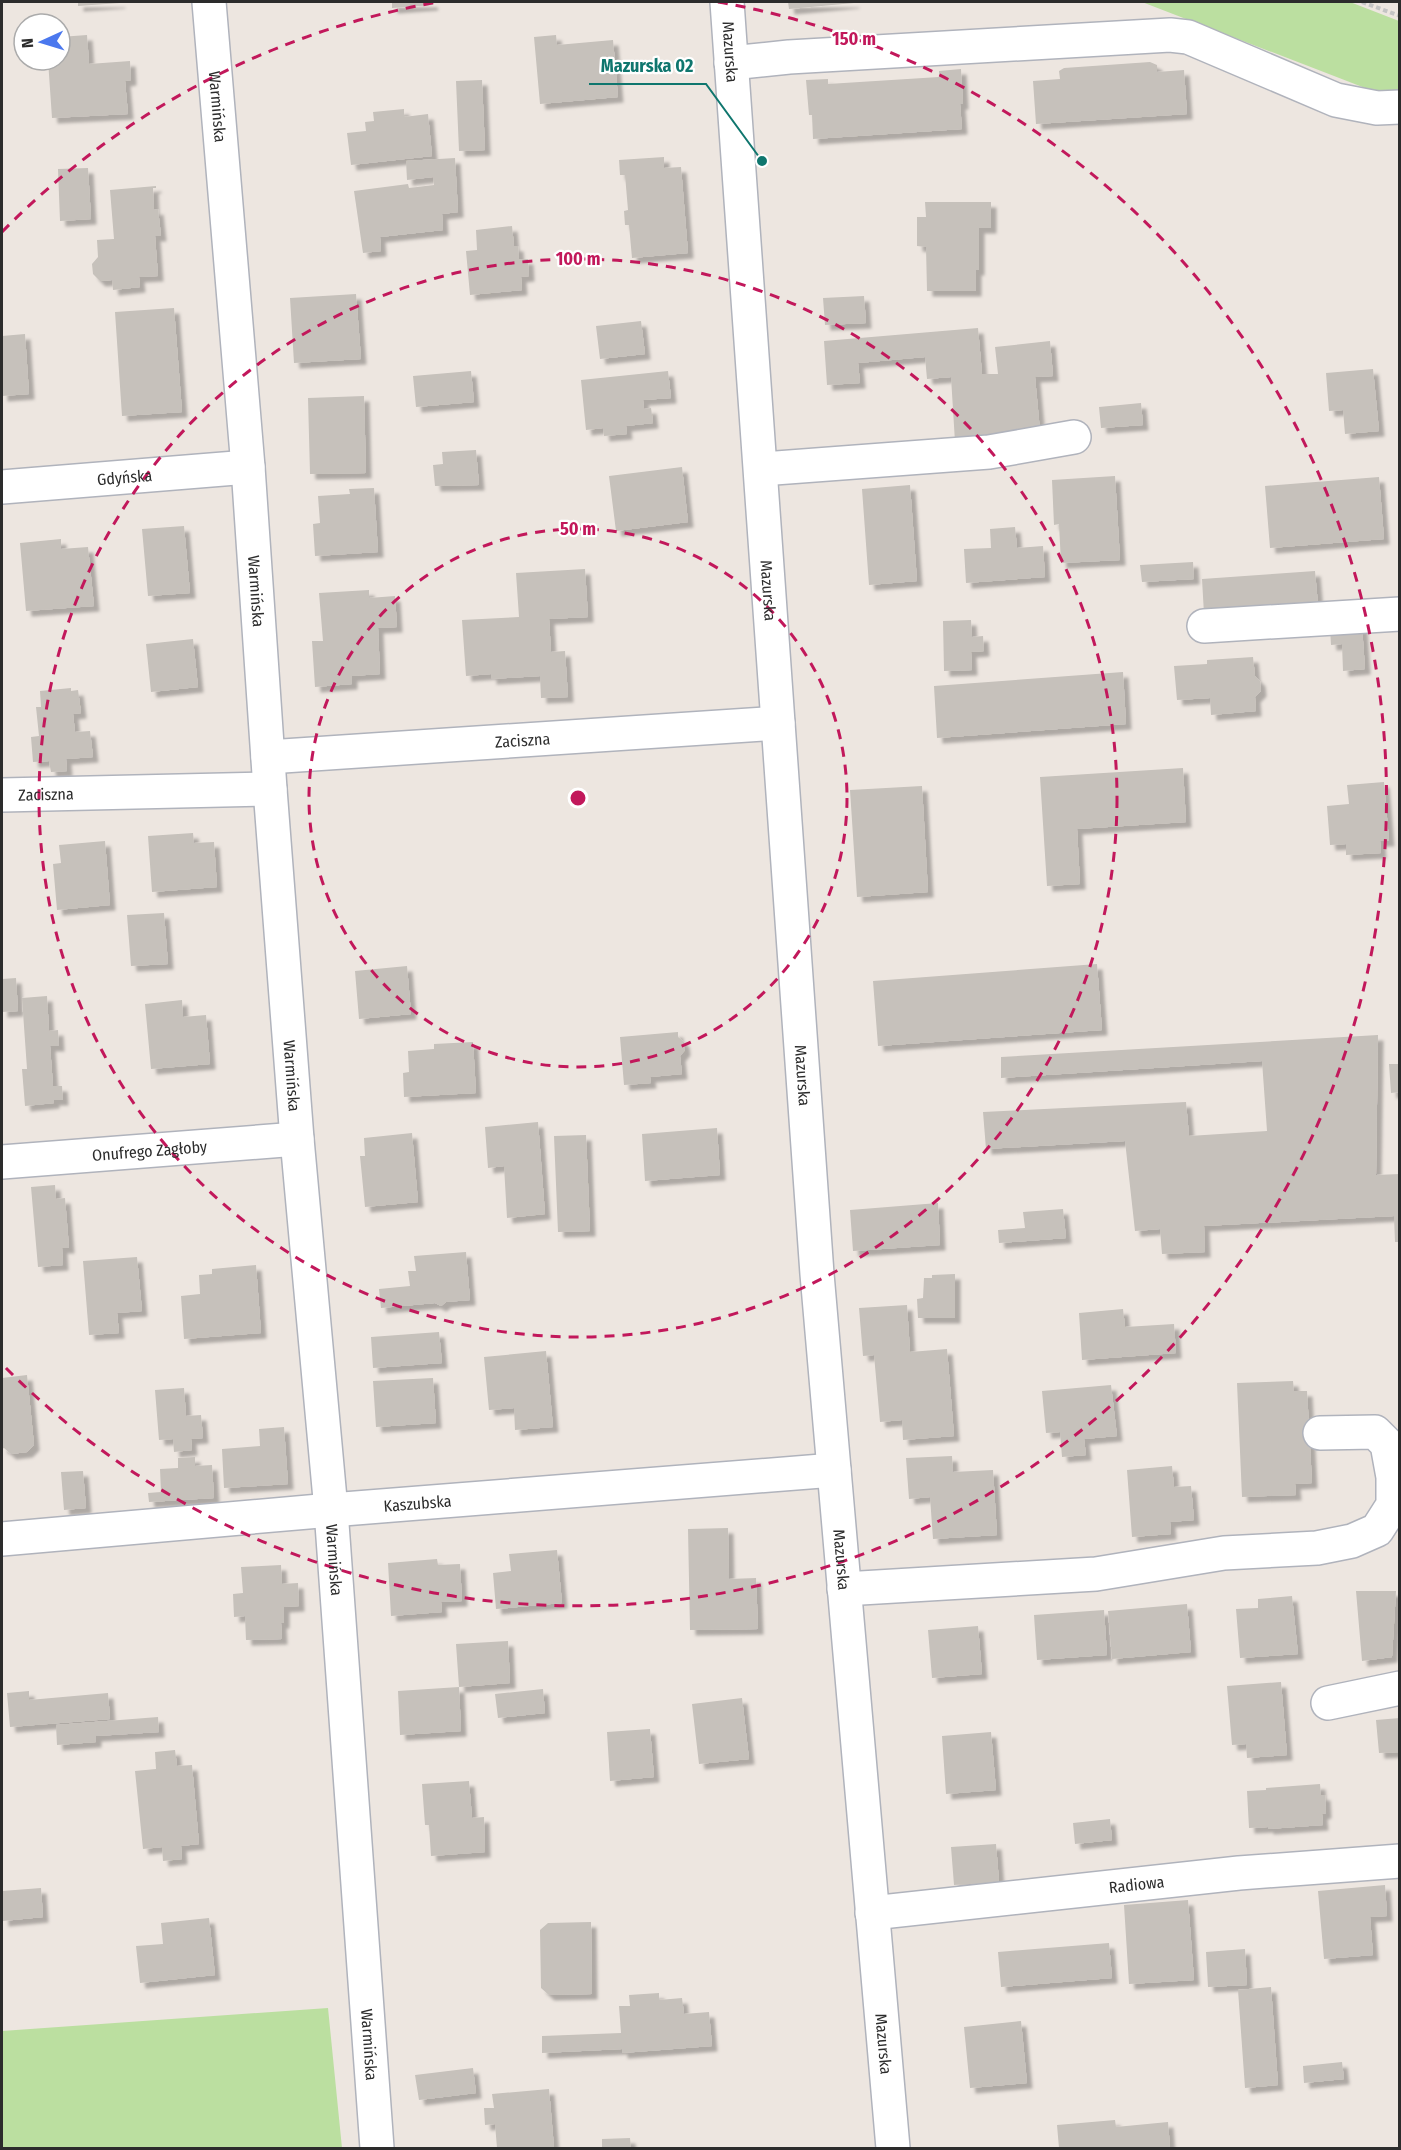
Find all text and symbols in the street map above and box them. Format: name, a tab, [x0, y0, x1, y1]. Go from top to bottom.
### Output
north arrow	[12, 12, 72, 72]
street label: Mazurska	[718, 21, 742, 83]
text: 150 m	[832, 28, 876, 50]
text: N	[18, 38, 37, 48]
callout: Mazurska 02	[589, 48, 706, 84]
text: Mazurska 02	[601, 55, 693, 77]
street label: Warmińska	[205, 70, 230, 143]
text: 100 m	[556, 248, 600, 270]
street label: Gdyńska	[96, 466, 153, 489]
text: 50 m	[560, 518, 596, 540]
street label: Warmińska	[244, 555, 268, 628]
street label: Mazurska	[757, 559, 780, 622]
street label: Zaciszna	[494, 729, 551, 752]
street label: Zaciszna	[18, 784, 74, 805]
centre of rings	[568, 788, 588, 808]
street label: Warmińska	[279, 1039, 304, 1112]
street label: Mazurska	[791, 1044, 814, 1107]
street label: Onufrego Zagłoby	[91, 1137, 209, 1165]
street label: Kaszubska	[383, 1491, 452, 1516]
street label: Warmińska	[322, 1524, 346, 1597]
street label: Mazurska	[829, 1529, 853, 1591]
street label: Radiowa	[1108, 1872, 1165, 1897]
street label: Warmińska	[357, 2008, 381, 2081]
street label: Mazurska	[871, 2013, 896, 2075]

